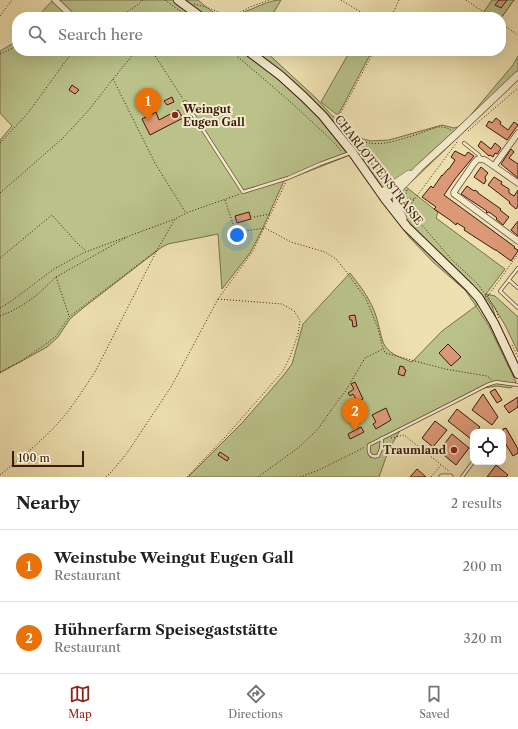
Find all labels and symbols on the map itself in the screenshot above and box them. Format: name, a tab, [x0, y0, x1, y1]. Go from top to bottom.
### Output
pin: 1	[135, 88, 161, 121]
place label: Weingut Eugen Gall	[182, 102, 245, 129]
marker: Weingut Eugen Gall	[170, 110, 180, 120]
street label: CHARLOTTENSTRASSE	[332, 112, 426, 228]
your location	[227, 225, 247, 245]
pin: 2	[342, 398, 368, 431]
place label: Traumland	[383, 443, 447, 457]
marker: Traumland	[449, 445, 459, 455]
scale bar	[12, 449, 84, 468]

